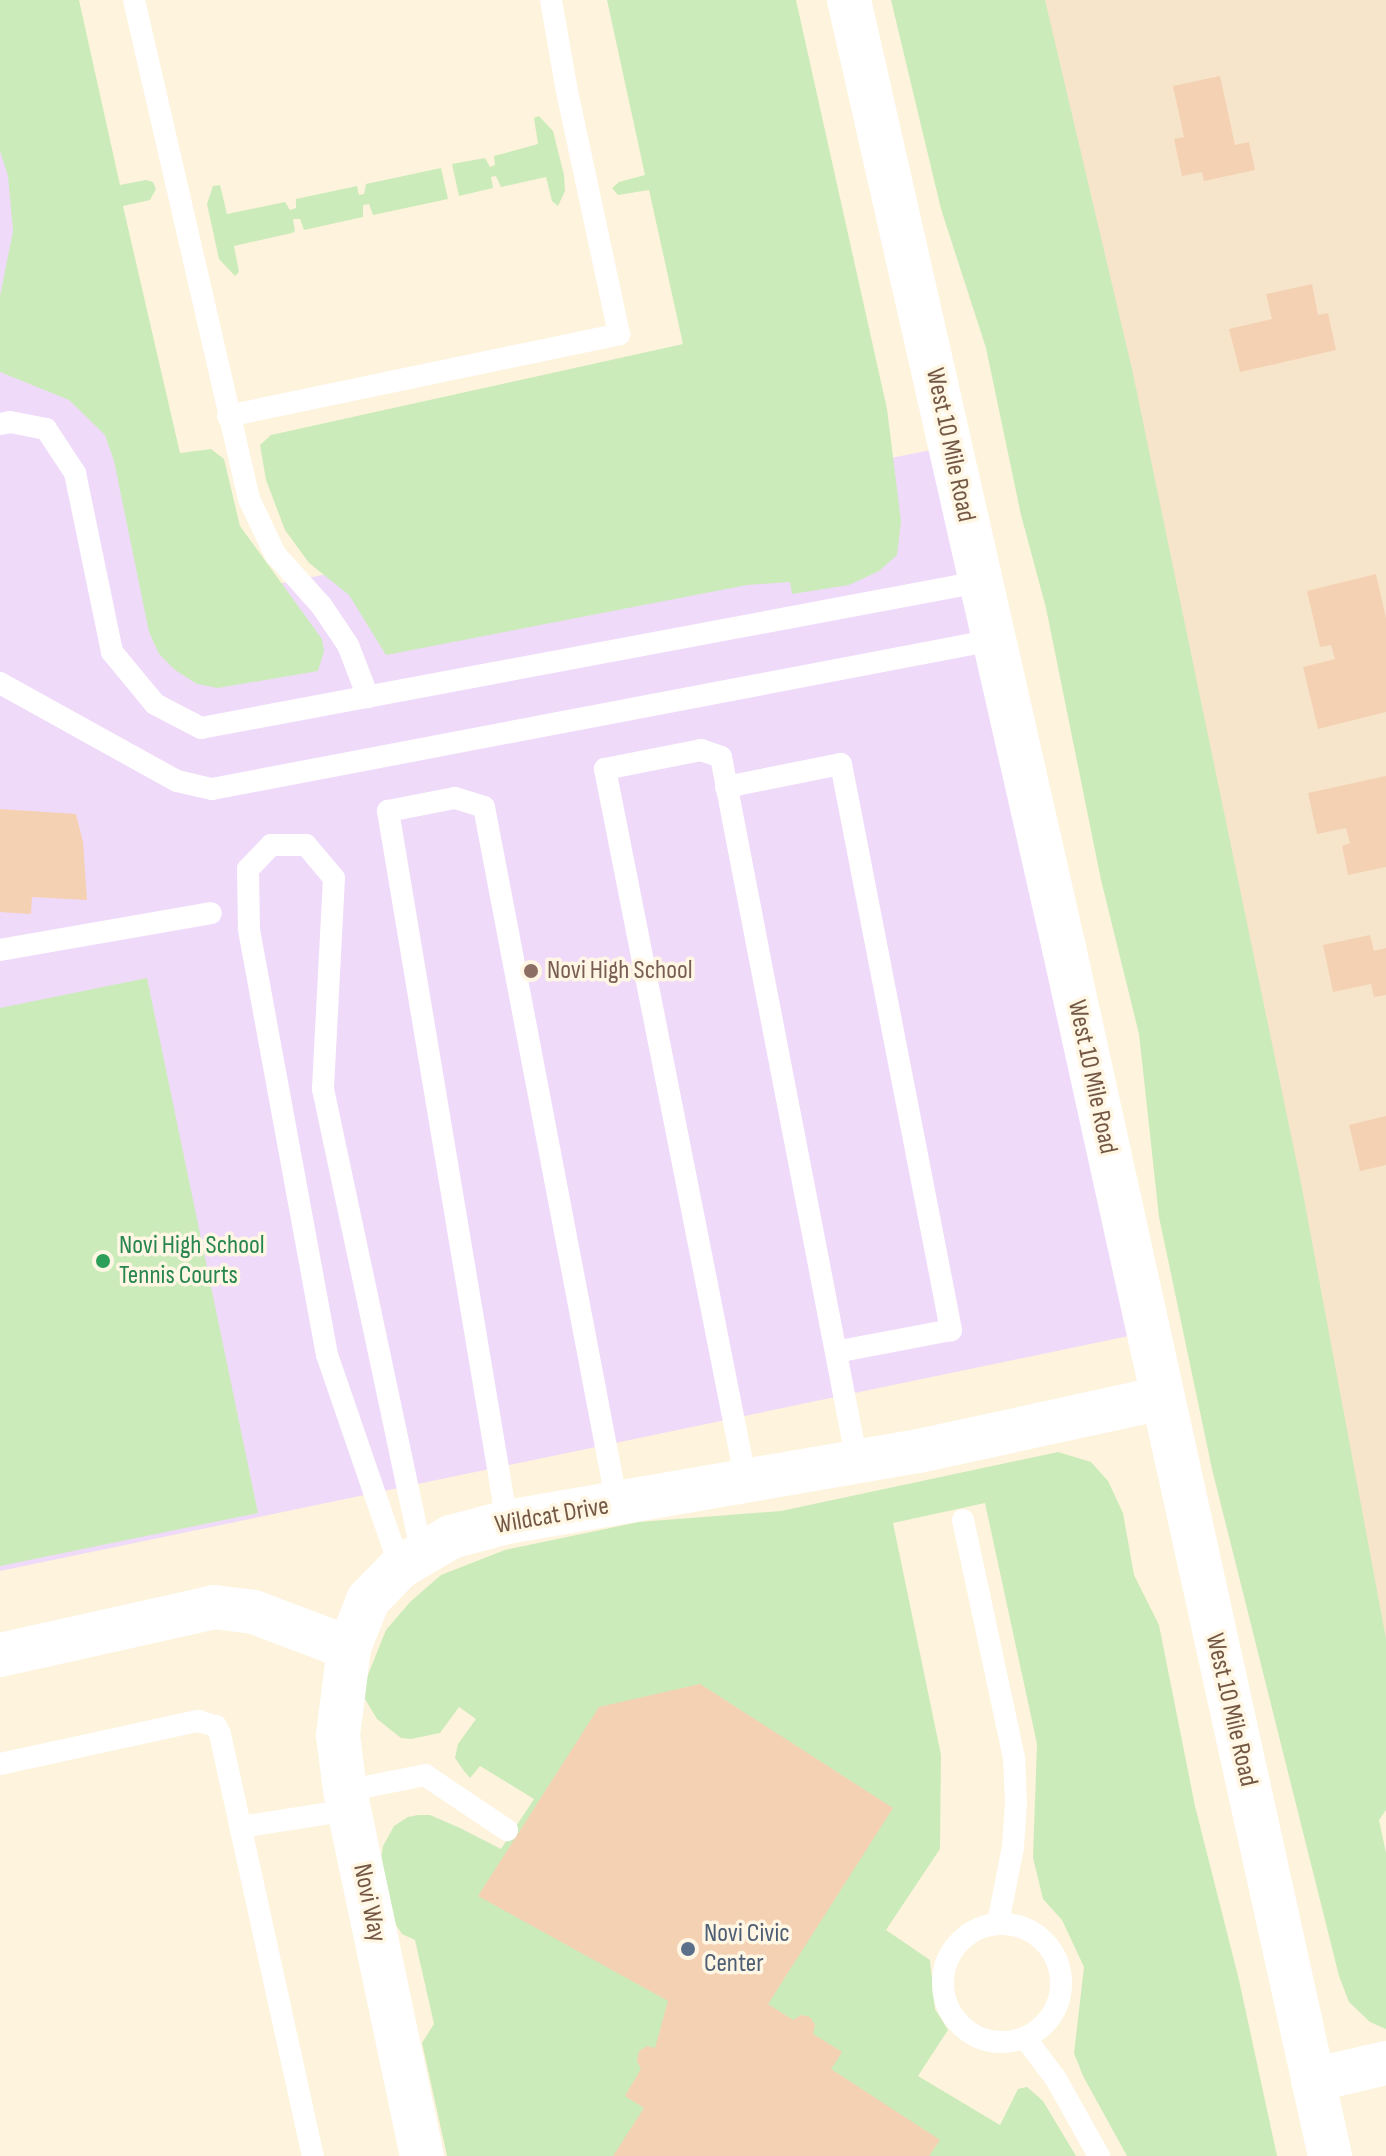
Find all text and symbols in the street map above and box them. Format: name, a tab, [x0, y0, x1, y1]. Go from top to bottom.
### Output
street label: West 10 Mile Road	[919, 365, 981, 525]
place label: Novi High School	[547, 955, 693, 987]
marker: Novi High School	[522, 962, 540, 980]
street label: West 10 Mile Road	[1061, 997, 1123, 1157]
place label: Novi High School Tennis Courts	[119, 1230, 265, 1292]
marker: Novi High School Tennis Courts	[94, 1252, 112, 1270]
street label: Wildcat Drive	[493, 1491, 611, 1541]
street label: West 10 Mile Road	[1198, 1630, 1264, 1790]
street label: Novi Way	[346, 1861, 392, 1945]
place label: Novi Civic Center	[704, 1918, 790, 1980]
marker: Novi Civic Center	[679, 1940, 697, 1958]

